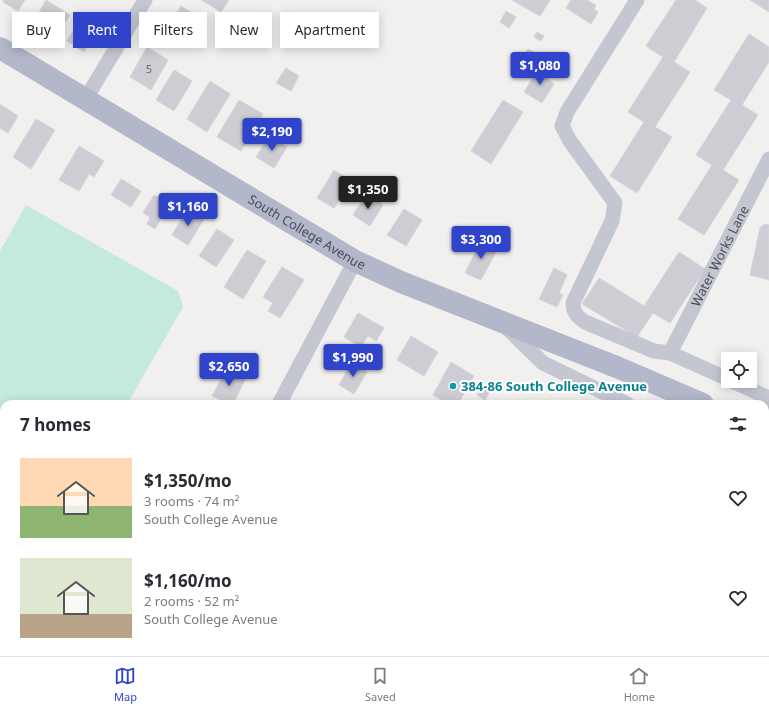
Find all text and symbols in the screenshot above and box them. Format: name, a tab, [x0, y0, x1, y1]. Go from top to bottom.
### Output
chip: Buy	[12, 12, 65, 48]
chip: Rent	[73, 12, 131, 48]
chip: Filters	[139, 12, 207, 48]
chip: New	[215, 12, 272, 48]
chip: Apartment	[280, 12, 379, 48]
pin: $1,080	[507, 52, 573, 86]
text: $1,080	[520, 56, 560, 74]
house number: 5	[146, 61, 152, 76]
pin: $2,190	[239, 118, 305, 152]
text: $2,190	[252, 122, 292, 140]
pin: $1,350	[335, 176, 401, 210]
text: $1,350	[348, 180, 388, 198]
street label: South College Avenue	[245, 190, 369, 274]
pin: $1,160	[155, 193, 221, 227]
text: $1,160	[168, 197, 208, 215]
street label: Water Works Lane	[686, 202, 753, 309]
pin: $3,300	[448, 226, 514, 260]
text: $3,300	[461, 230, 501, 248]
pin: $1,990	[320, 344, 386, 378]
text: $1,990	[333, 348, 373, 366]
map controls	[721, 352, 757, 388]
button: locate	[721, 352, 757, 388]
pin: $2,650	[196, 353, 262, 387]
text: $2,650	[209, 357, 249, 375]
place label: 384-86 South College Avenue	[461, 377, 647, 395]
marker: 384-86 South College Avenue	[448, 381, 458, 391]
text: 7 homes	[20, 413, 91, 436]
icon: filters	[727, 413, 749, 435]
text: $1,350/mo	[144, 469, 232, 492]
icon: home	[52, 474, 100, 522]
icon: heart	[727, 487, 749, 509]
text: 3 rooms · 74 m²	[144, 492, 239, 510]
text: South College Avenue	[144, 510, 278, 528]
text: $1,160/mo	[144, 569, 232, 592]
icon: home	[52, 574, 100, 622]
icon: heart	[727, 587, 749, 609]
text: 2 rooms · 52 m²	[144, 592, 239, 610]
text: South College Avenue	[144, 610, 278, 628]
tab: Map	[114, 665, 137, 704]
tab: Saved	[365, 665, 396, 704]
tab: Home	[624, 665, 655, 704]

